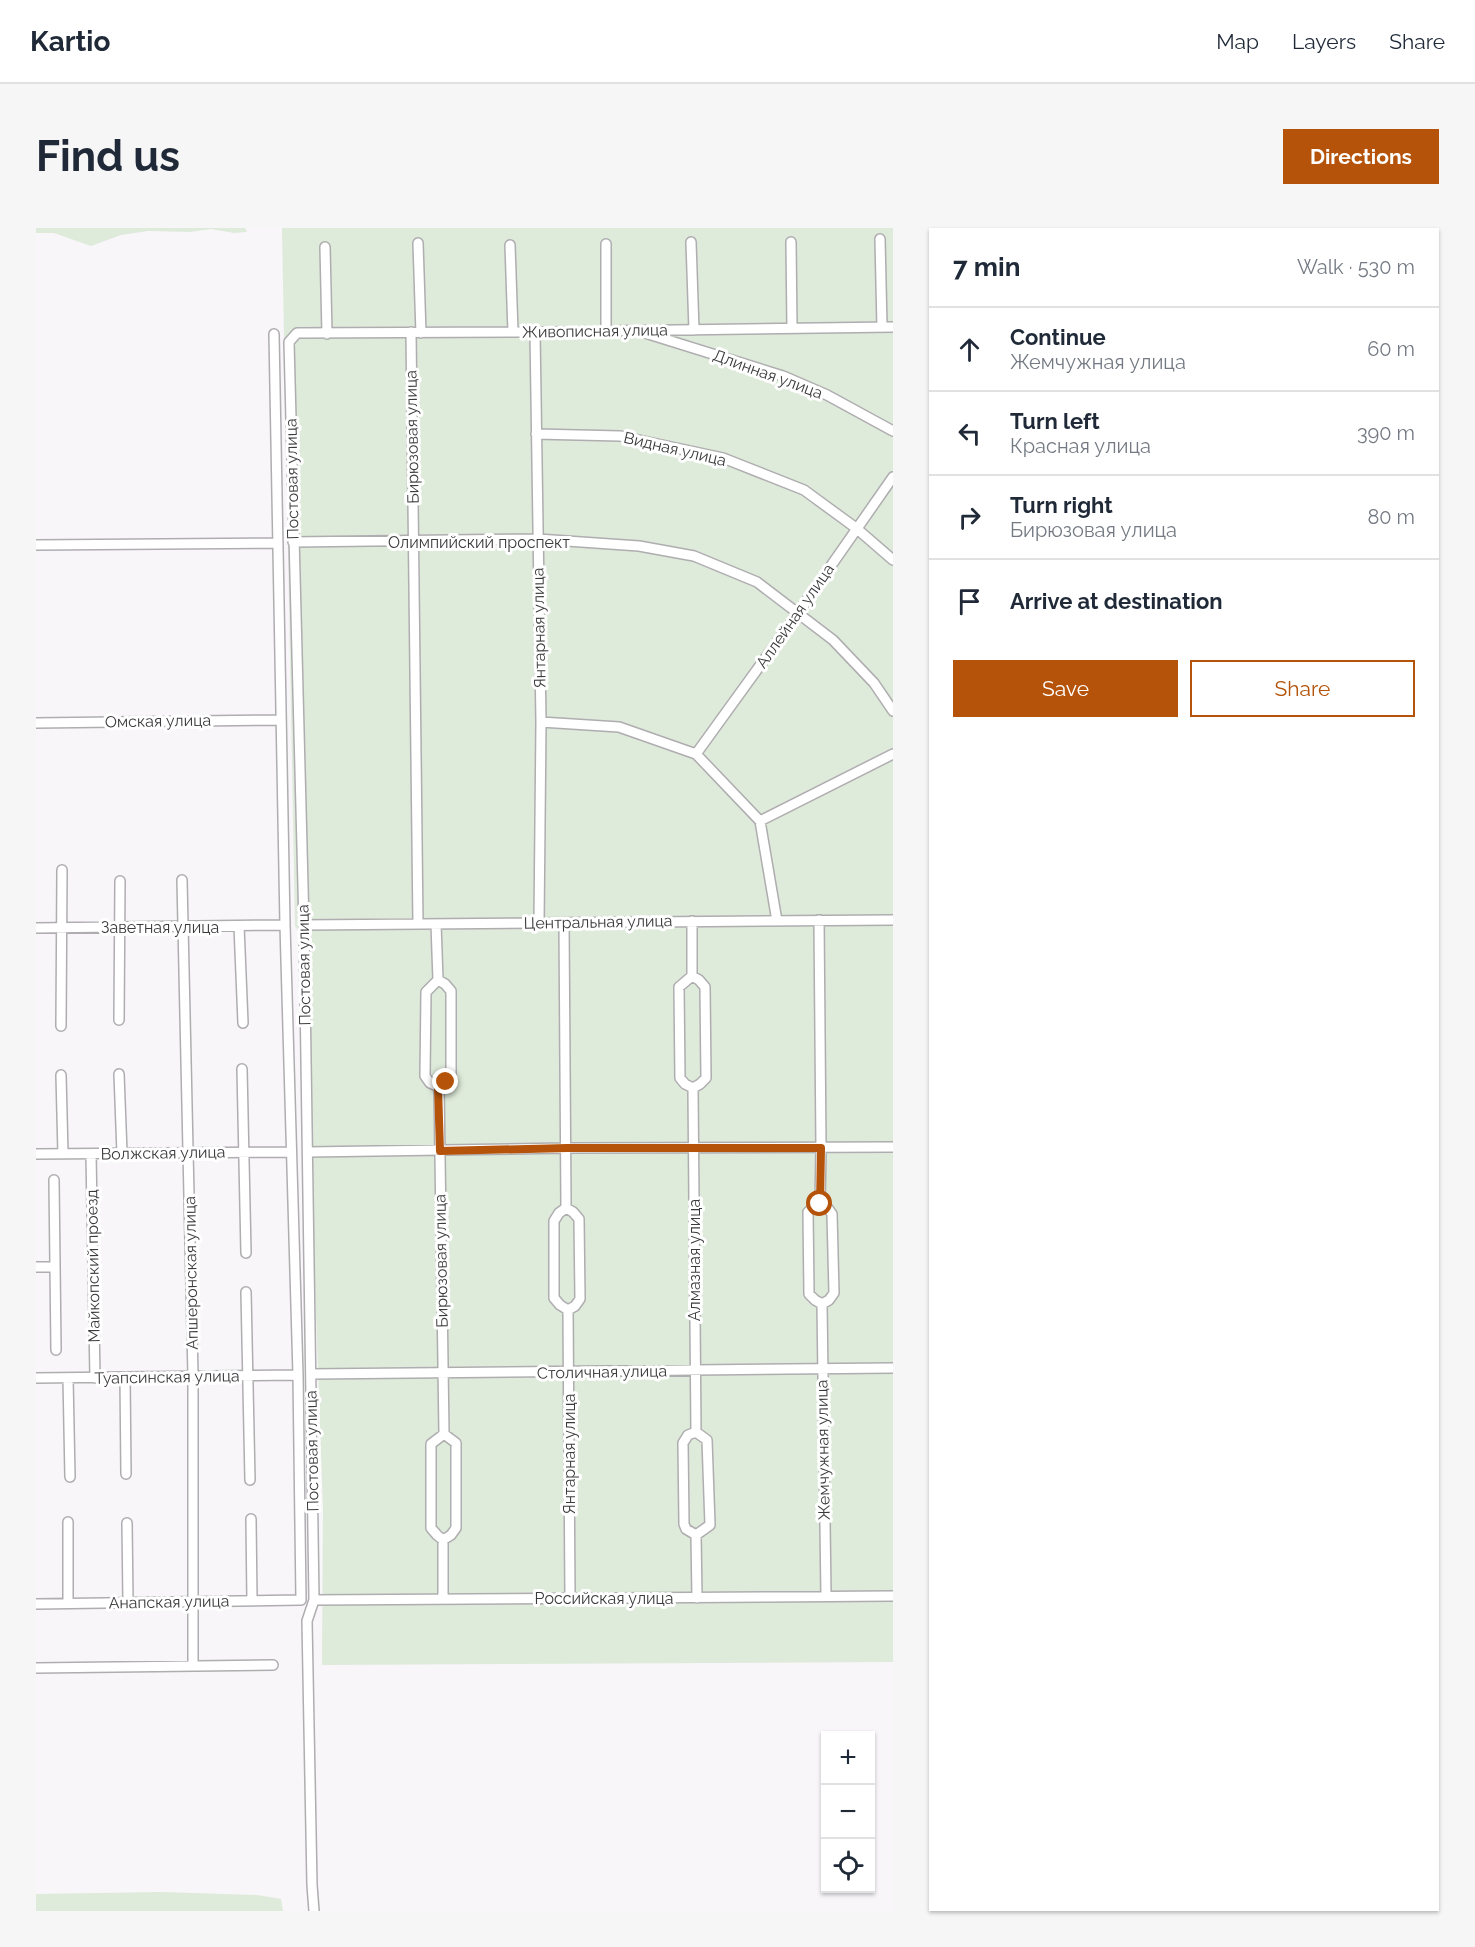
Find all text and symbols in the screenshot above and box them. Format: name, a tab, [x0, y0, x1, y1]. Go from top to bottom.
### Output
text: Kartio	[30, 25, 110, 58]
text: Map	[1216, 29, 1259, 54]
text: Layers	[1292, 29, 1356, 54]
text: Share	[1389, 29, 1445, 54]
button: Directions	[1283, 129, 1439, 184]
text: Find us	[36, 132, 180, 181]
text: 7 min	[953, 252, 1020, 282]
text: Walk · 530 m	[1297, 255, 1415, 279]
street label: Живописная улица	[522, 320, 668, 342]
text: Continue	[1010, 324, 1106, 350]
icon: ahead	[953, 333, 986, 366]
text: 60 m	[1367, 337, 1415, 361]
street label: Длинная улица	[711, 345, 825, 403]
text: Жемчужная улица	[1010, 350, 1186, 374]
street label: Бирюзовая улица	[401, 370, 423, 504]
text: Turn left	[1010, 408, 1100, 434]
icon: left	[953, 417, 986, 450]
street label: Постовая улица	[281, 418, 303, 540]
text: 390 m	[1357, 421, 1415, 445]
street label: Видная улица	[622, 428, 728, 470]
text: Красная улица	[1010, 434, 1151, 458]
text: Turn right	[1010, 492, 1113, 518]
icon: right	[953, 501, 986, 534]
text: 80 m	[1367, 505, 1415, 529]
text: Бирюзовая улица	[1010, 518, 1177, 542]
street label: Олимпийский проспект	[388, 533, 570, 552]
street label: Аллейная улица	[752, 560, 838, 672]
street label: Янтарная улица	[528, 567, 550, 689]
icon: arrive	[953, 585, 986, 618]
text: Arrive at destination	[1010, 588, 1223, 614]
button: Save	[953, 660, 1178, 717]
button: Share	[1190, 660, 1415, 717]
street label: Омская улица	[105, 711, 211, 731]
street label: Постовая улица	[293, 904, 315, 1026]
street label: Центральная улица	[523, 911, 673, 933]
street label: Заветная улица	[101, 918, 219, 937]
route end	[432, 1068, 458, 1094]
street label: Волжская улица	[100, 1142, 226, 1164]
street label: Майкопский проезд	[82, 1189, 104, 1343]
route start	[806, 1190, 832, 1216]
street label: Бирюзовая улица	[430, 1194, 452, 1328]
street label: Апшеронская улица	[180, 1196, 202, 1350]
street label: Алмазная улица	[685, 1199, 704, 1321]
street label: Столичная улица	[537, 1361, 667, 1383]
street label: Туапсинская улица	[94, 1366, 240, 1388]
street label: Жемчужная улица	[812, 1380, 834, 1520]
street label: Постовая улица	[301, 1390, 323, 1512]
street label: Янтарная улица	[560, 1394, 579, 1514]
street label: Российская улица	[535, 1589, 673, 1608]
street label: Анапская улица	[108, 1591, 230, 1613]
map controls	[821, 1731, 875, 1893]
button: +	[821, 1731, 875, 1785]
button: −	[821, 1785, 875, 1839]
button: locate	[821, 1839, 875, 1893]

